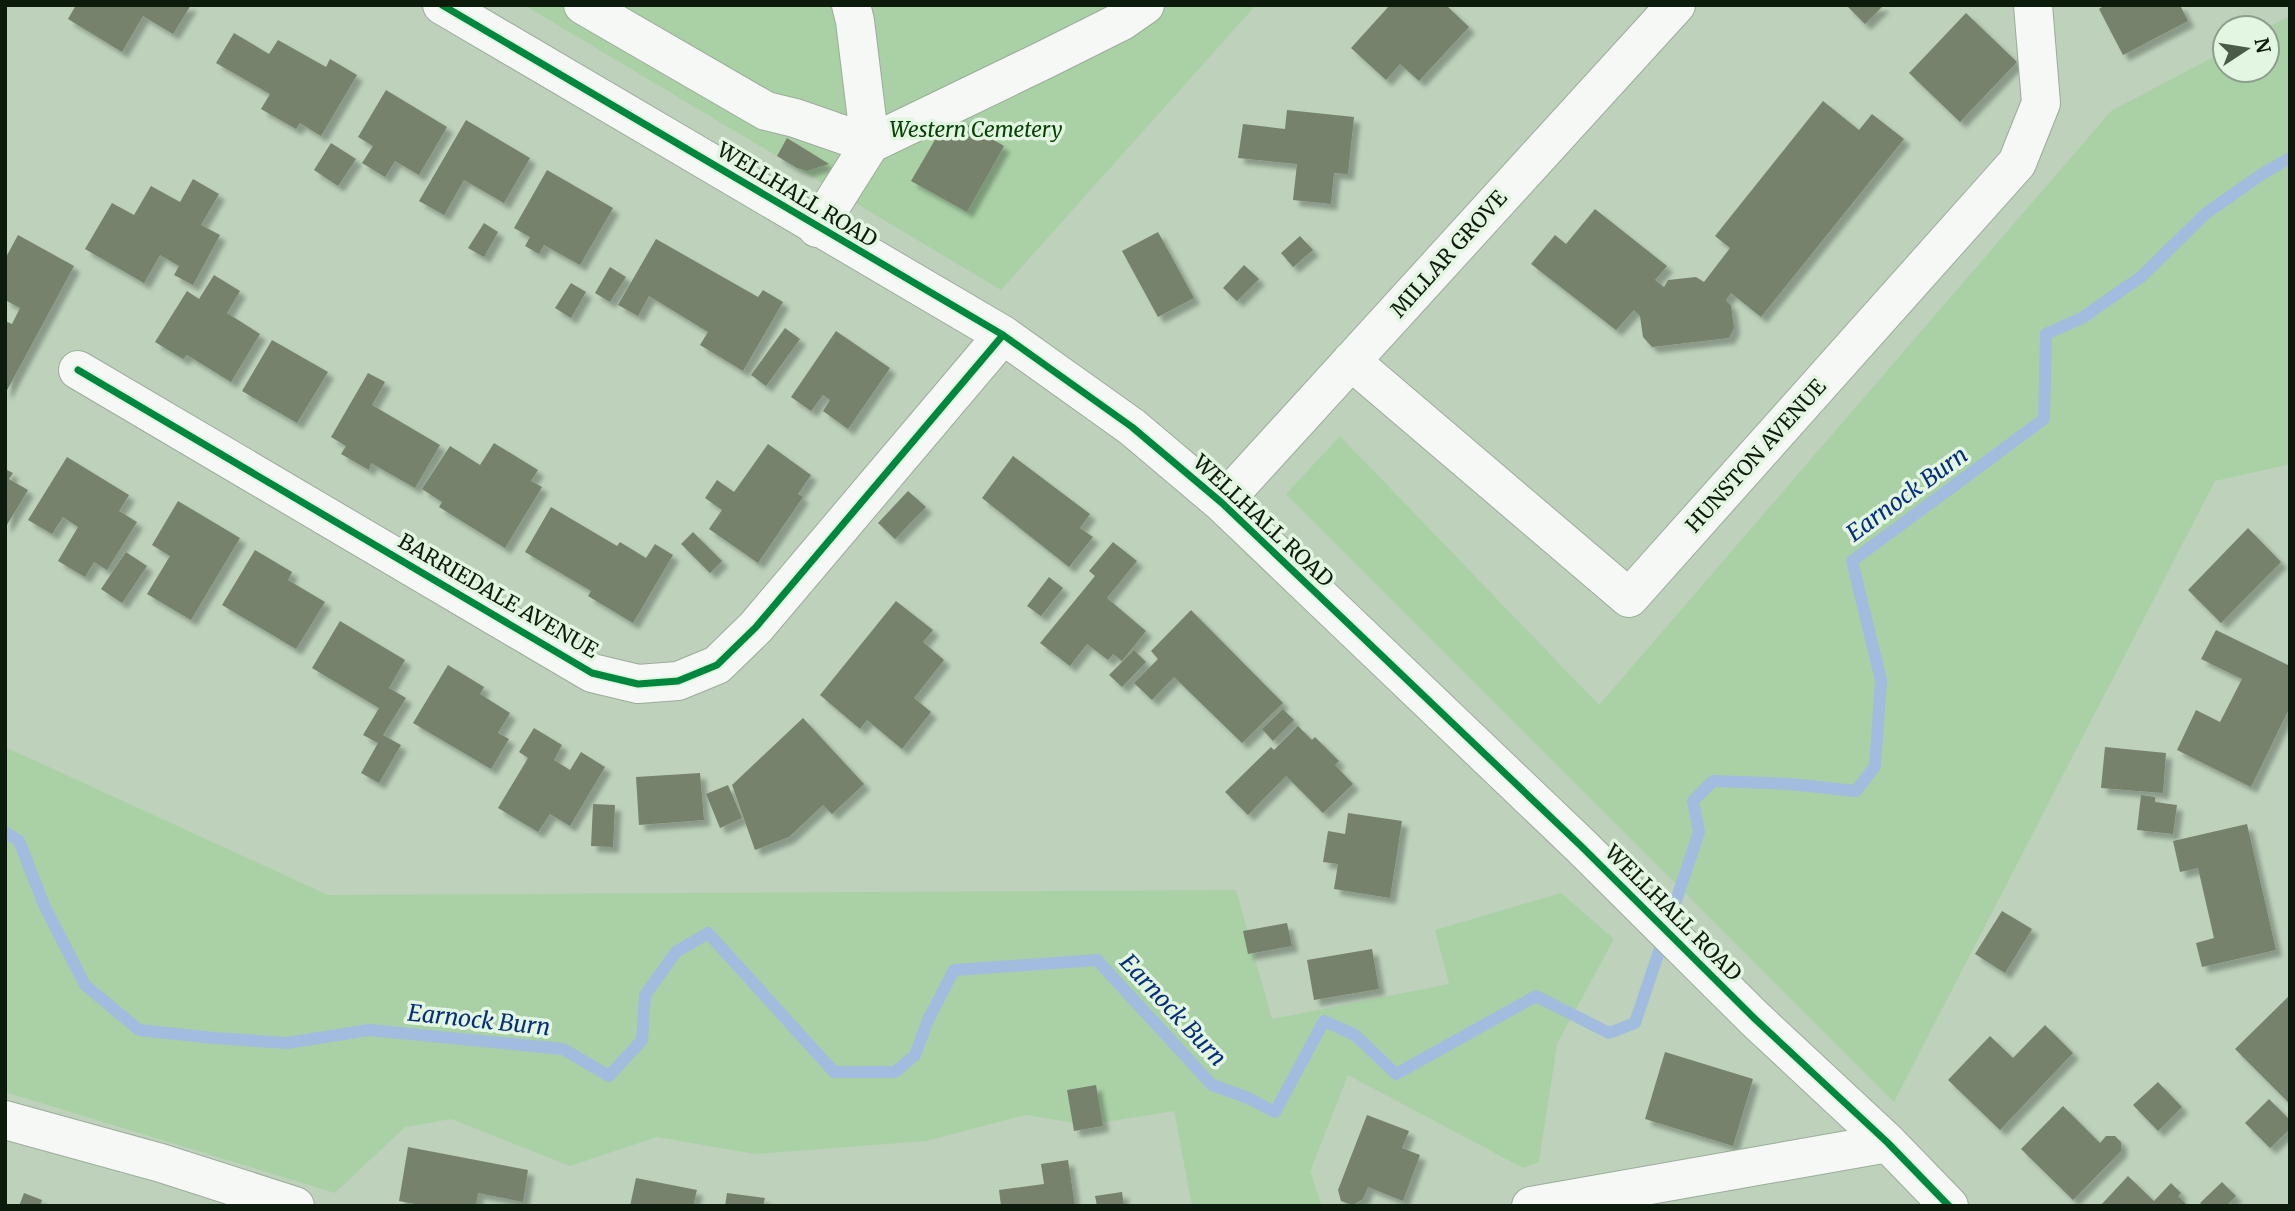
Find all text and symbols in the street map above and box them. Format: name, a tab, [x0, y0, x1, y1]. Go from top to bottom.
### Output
north arrow	[2211, 14, 2281, 84]
text: N	[2249, 36, 2276, 55]
park label: Western Cemetery	[890, 116, 1062, 143]
street label: WELLHALL ROAD	[711, 135, 883, 253]
street label: MILLAR GROVE	[1385, 184, 1513, 323]
street label: HUNSTON AVENUE	[1680, 373, 1832, 538]
water label: Earnock Burn	[1840, 440, 1973, 547]
street label: WELLHALL ROAD	[1187, 448, 1339, 593]
street label: BARRIEDALE AVENUE	[393, 527, 604, 664]
street label: WELLHALL ROAD	[1599, 838, 1748, 987]
water label: Earnock Burn	[1114, 948, 1233, 1072]
water label: Earnock Burn	[406, 998, 552, 1041]

